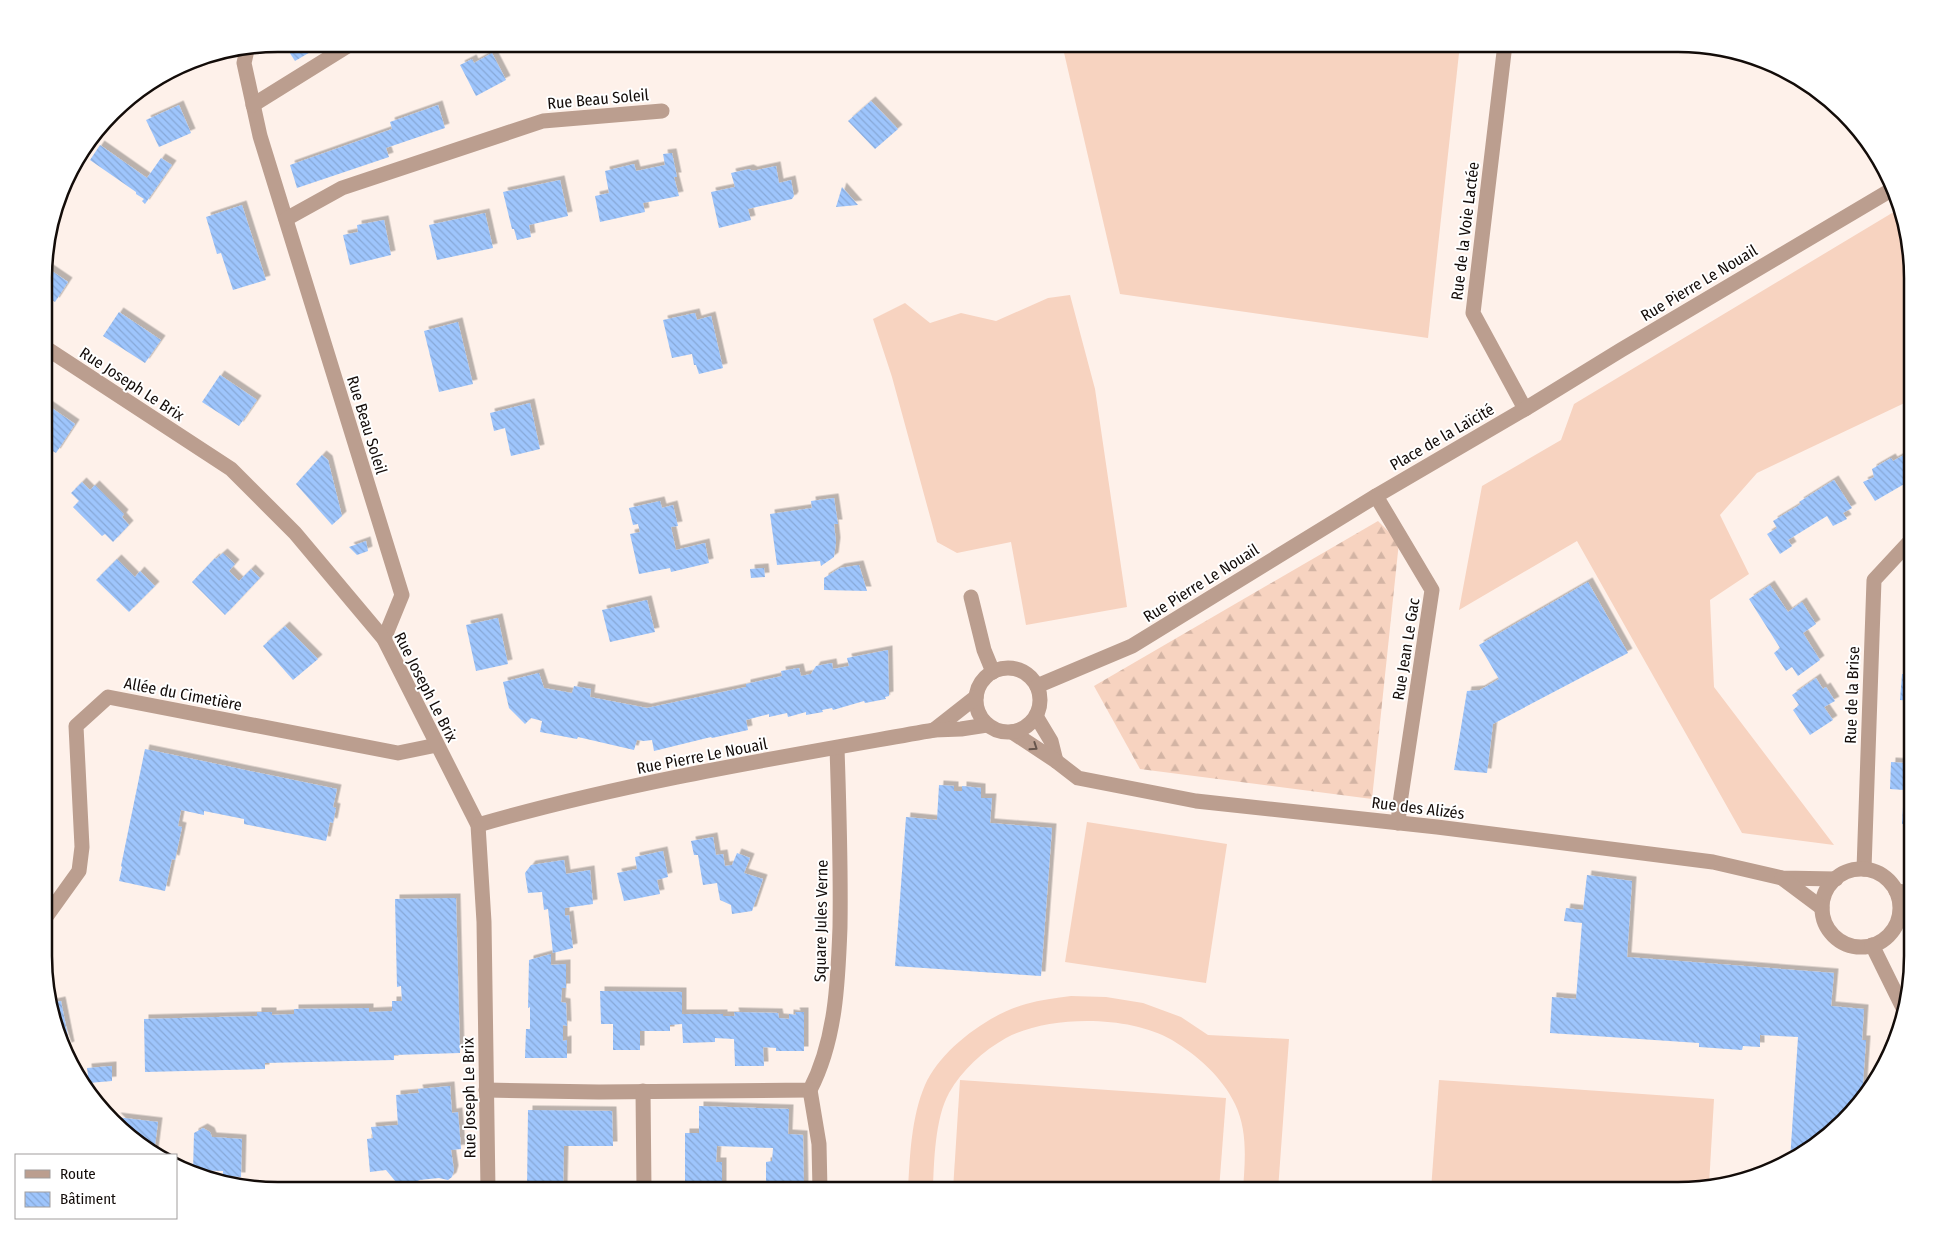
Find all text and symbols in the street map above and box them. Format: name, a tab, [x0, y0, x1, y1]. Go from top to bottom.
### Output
street label: Rue Beau Soleil	[546, 85, 650, 113]
street label: Rue de la Voie Lactée	[1447, 161, 1483, 301]
street label: Rue Pierre Le Nouail	[1637, 241, 1761, 325]
street label: Rue Joseph Le Brix	[76, 343, 188, 425]
street label: Rue Beau Soleil	[343, 374, 391, 476]
street label: Place de la Laïcité	[1387, 399, 1497, 474]
street label: Rue Pierre Le Nouail	[1140, 540, 1262, 626]
street label: Rue Jean Le Gac	[1389, 596, 1423, 701]
street label: Rue Joseph Le Brix	[390, 629, 462, 745]
street label: Rue de la Brise	[1841, 646, 1863, 744]
street label: Allée du Cimetière	[122, 673, 244, 715]
street label: Rue Pierre Le Nouail	[635, 734, 769, 778]
one-way arrow	[1028, 741, 1037, 750]
street label: Rue des Alizés	[1370, 793, 1466, 823]
street label: Square Jules Verne	[810, 860, 832, 982]
street label: Rue Joseph Le Brix	[458, 1037, 480, 1159]
legend	[15, 1154, 178, 1219]
text: Route	[60, 1165, 96, 1183]
text: Bâtiment	[60, 1190, 116, 1208]

